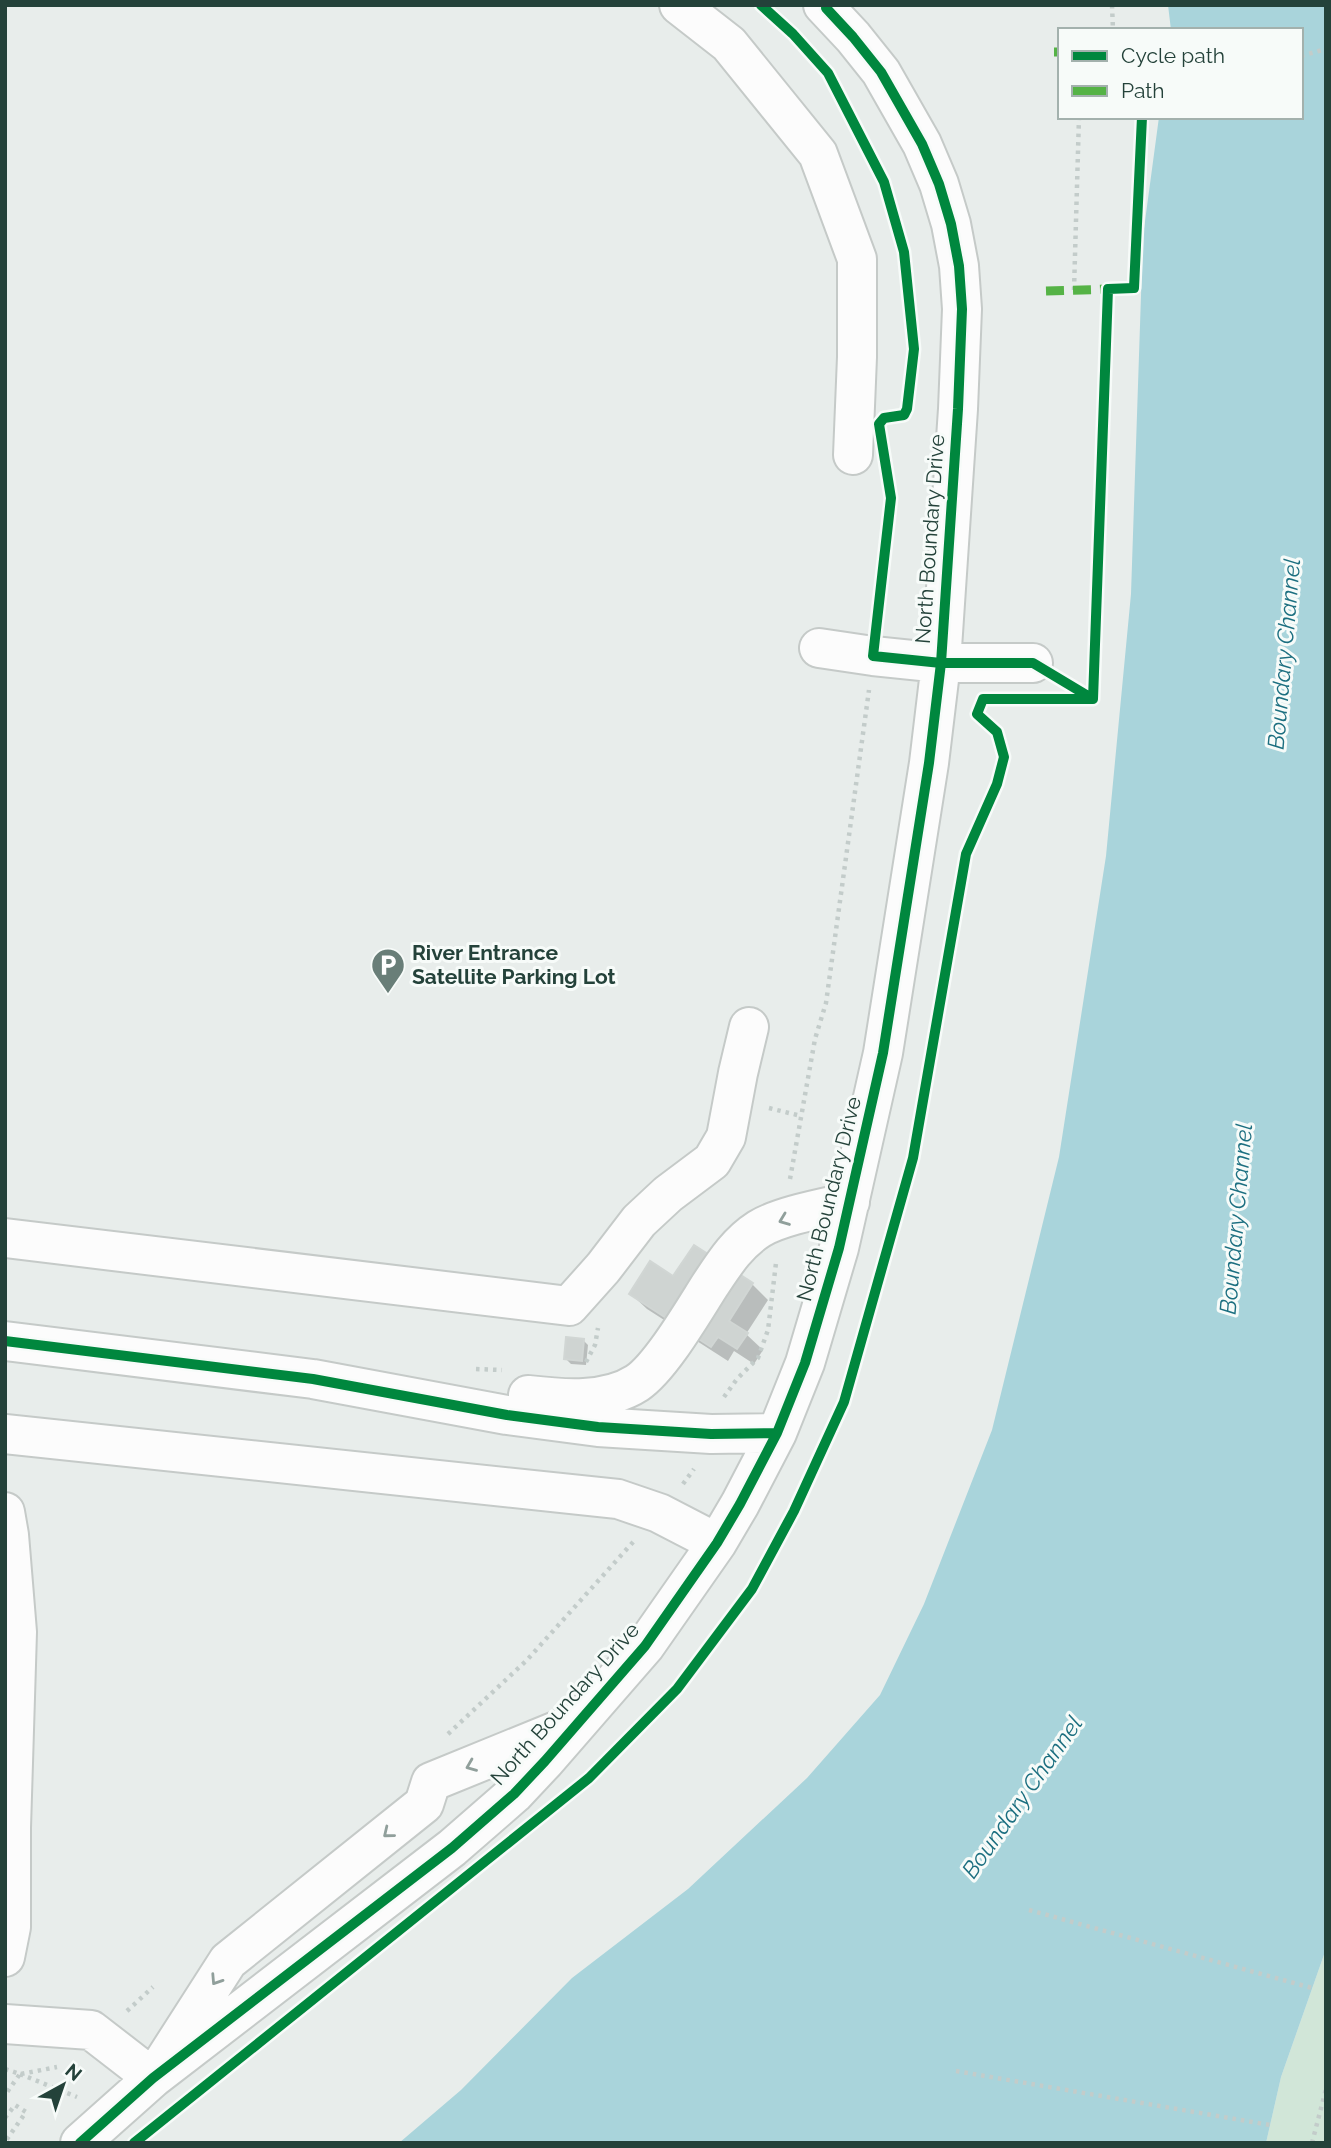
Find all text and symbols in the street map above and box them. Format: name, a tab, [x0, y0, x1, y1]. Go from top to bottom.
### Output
legend	[1058, 28, 1303, 119]
text: Cycle path	[1121, 43, 1225, 68]
text: Path	[1121, 78, 1165, 103]
street label: North Boundary Drive	[910, 433, 949, 645]
water label: Boundary Channel	[1262, 557, 1305, 751]
place label: River Entrance Satellite Parking Lot	[412, 940, 616, 989]
parking icon: River Entrance Satellite Parking Lot	[369, 946, 407, 995]
street label: North Boundary Drive	[791, 1094, 866, 1304]
water label: Boundary Channel	[1214, 1122, 1257, 1316]
one-way arrow	[779, 1211, 791, 1225]
street label: North Boundary Drive	[485, 1617, 644, 1790]
water label: Boundary Channel	[956, 1711, 1088, 1883]
one-way arrow	[465, 1758, 477, 1772]
one-way arrow	[384, 1824, 396, 1837]
one-way arrow	[211, 1972, 224, 1985]
north arrow	[28, 2050, 98, 2120]
text: N	[61, 2059, 87, 2085]

